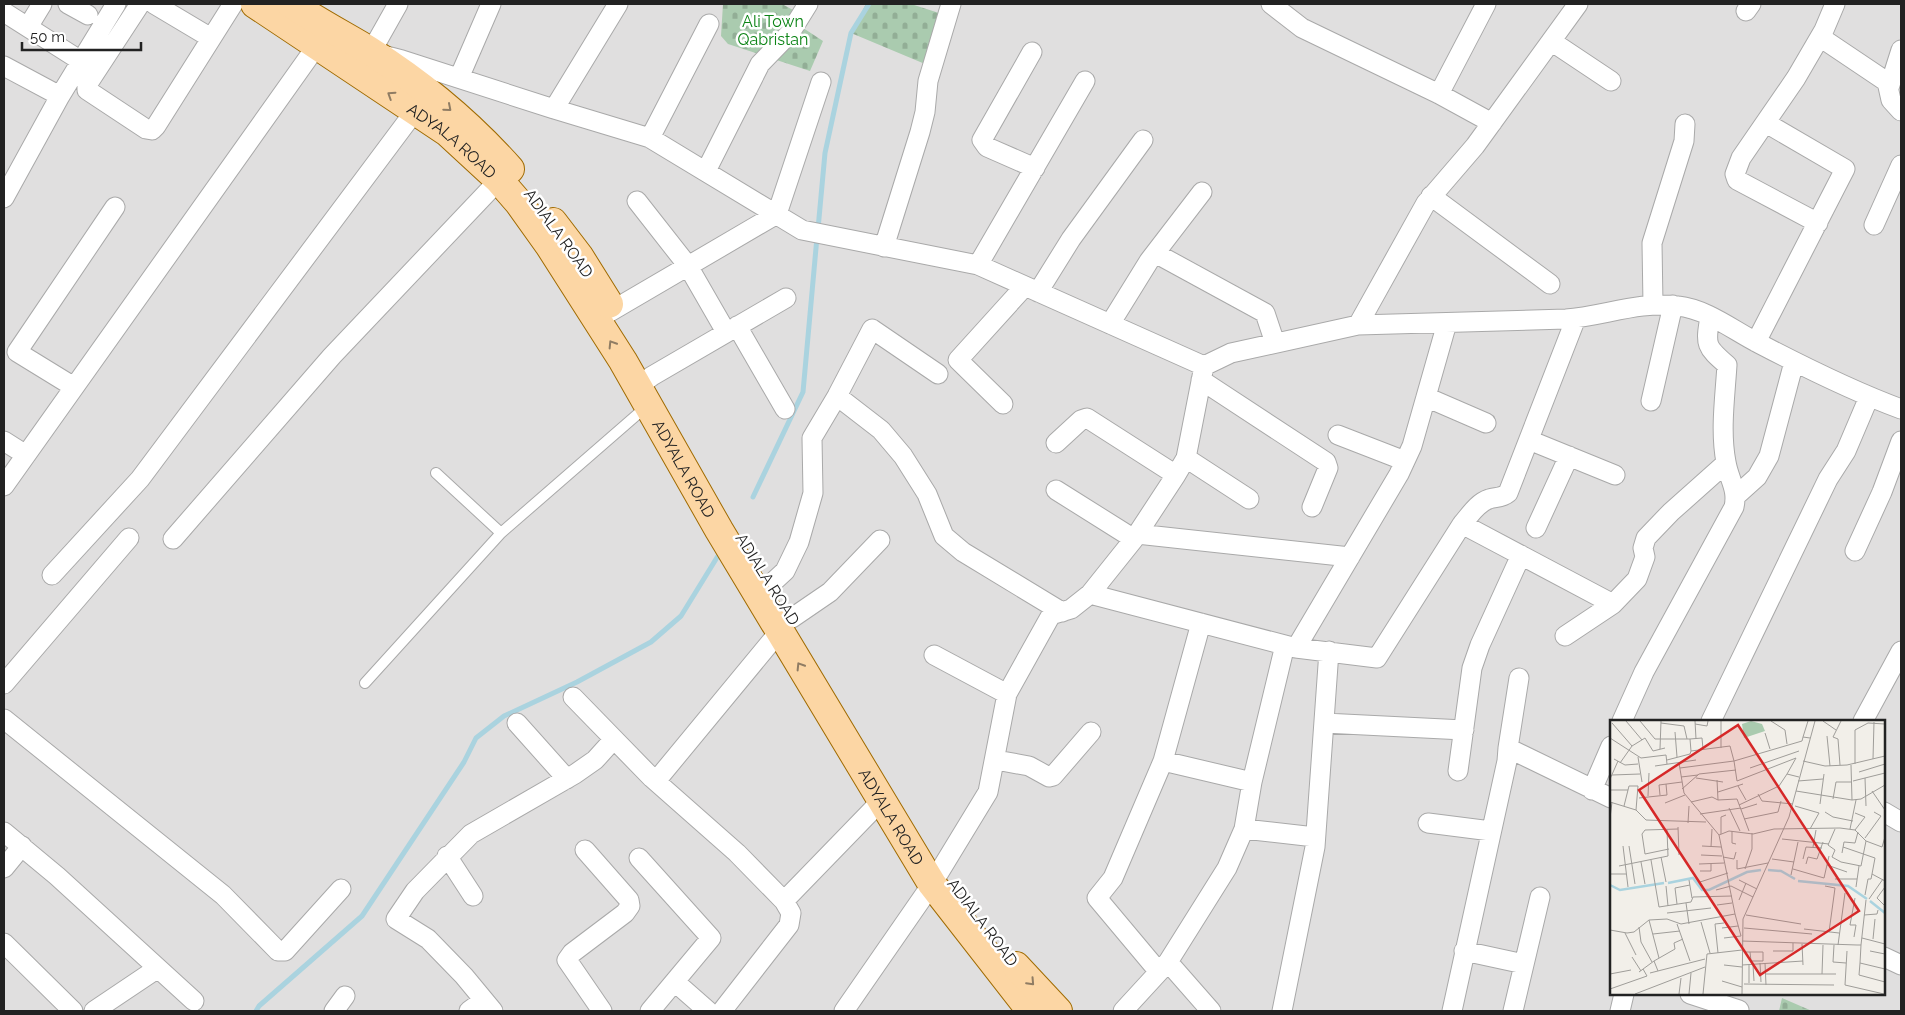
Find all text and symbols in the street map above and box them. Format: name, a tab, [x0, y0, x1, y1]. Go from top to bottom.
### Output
park label: Ali Town Qabristan	[738, 12, 808, 49]
scale bar	[22, 20, 141, 52]
text: 50 m	[30, 28, 65, 46]
one-way arrow	[387, 92, 397, 101]
street label: ADYALA ROAD	[404, 99, 500, 183]
one-way arrow	[442, 102, 451, 111]
street label: ADIALA ROAD	[520, 185, 597, 281]
one-way arrow	[609, 341, 618, 350]
street label: ADYALA ROAD	[648, 417, 719, 521]
street label: ADIALA ROAD	[732, 530, 803, 629]
one-way arrow	[797, 662, 807, 671]
inset map	[1610, 720, 1885, 995]
street label: ADYALA ROAD	[855, 765, 927, 869]
street label: ADIALA ROAD	[943, 875, 1022, 970]
one-way arrow	[1025, 977, 1034, 986]

